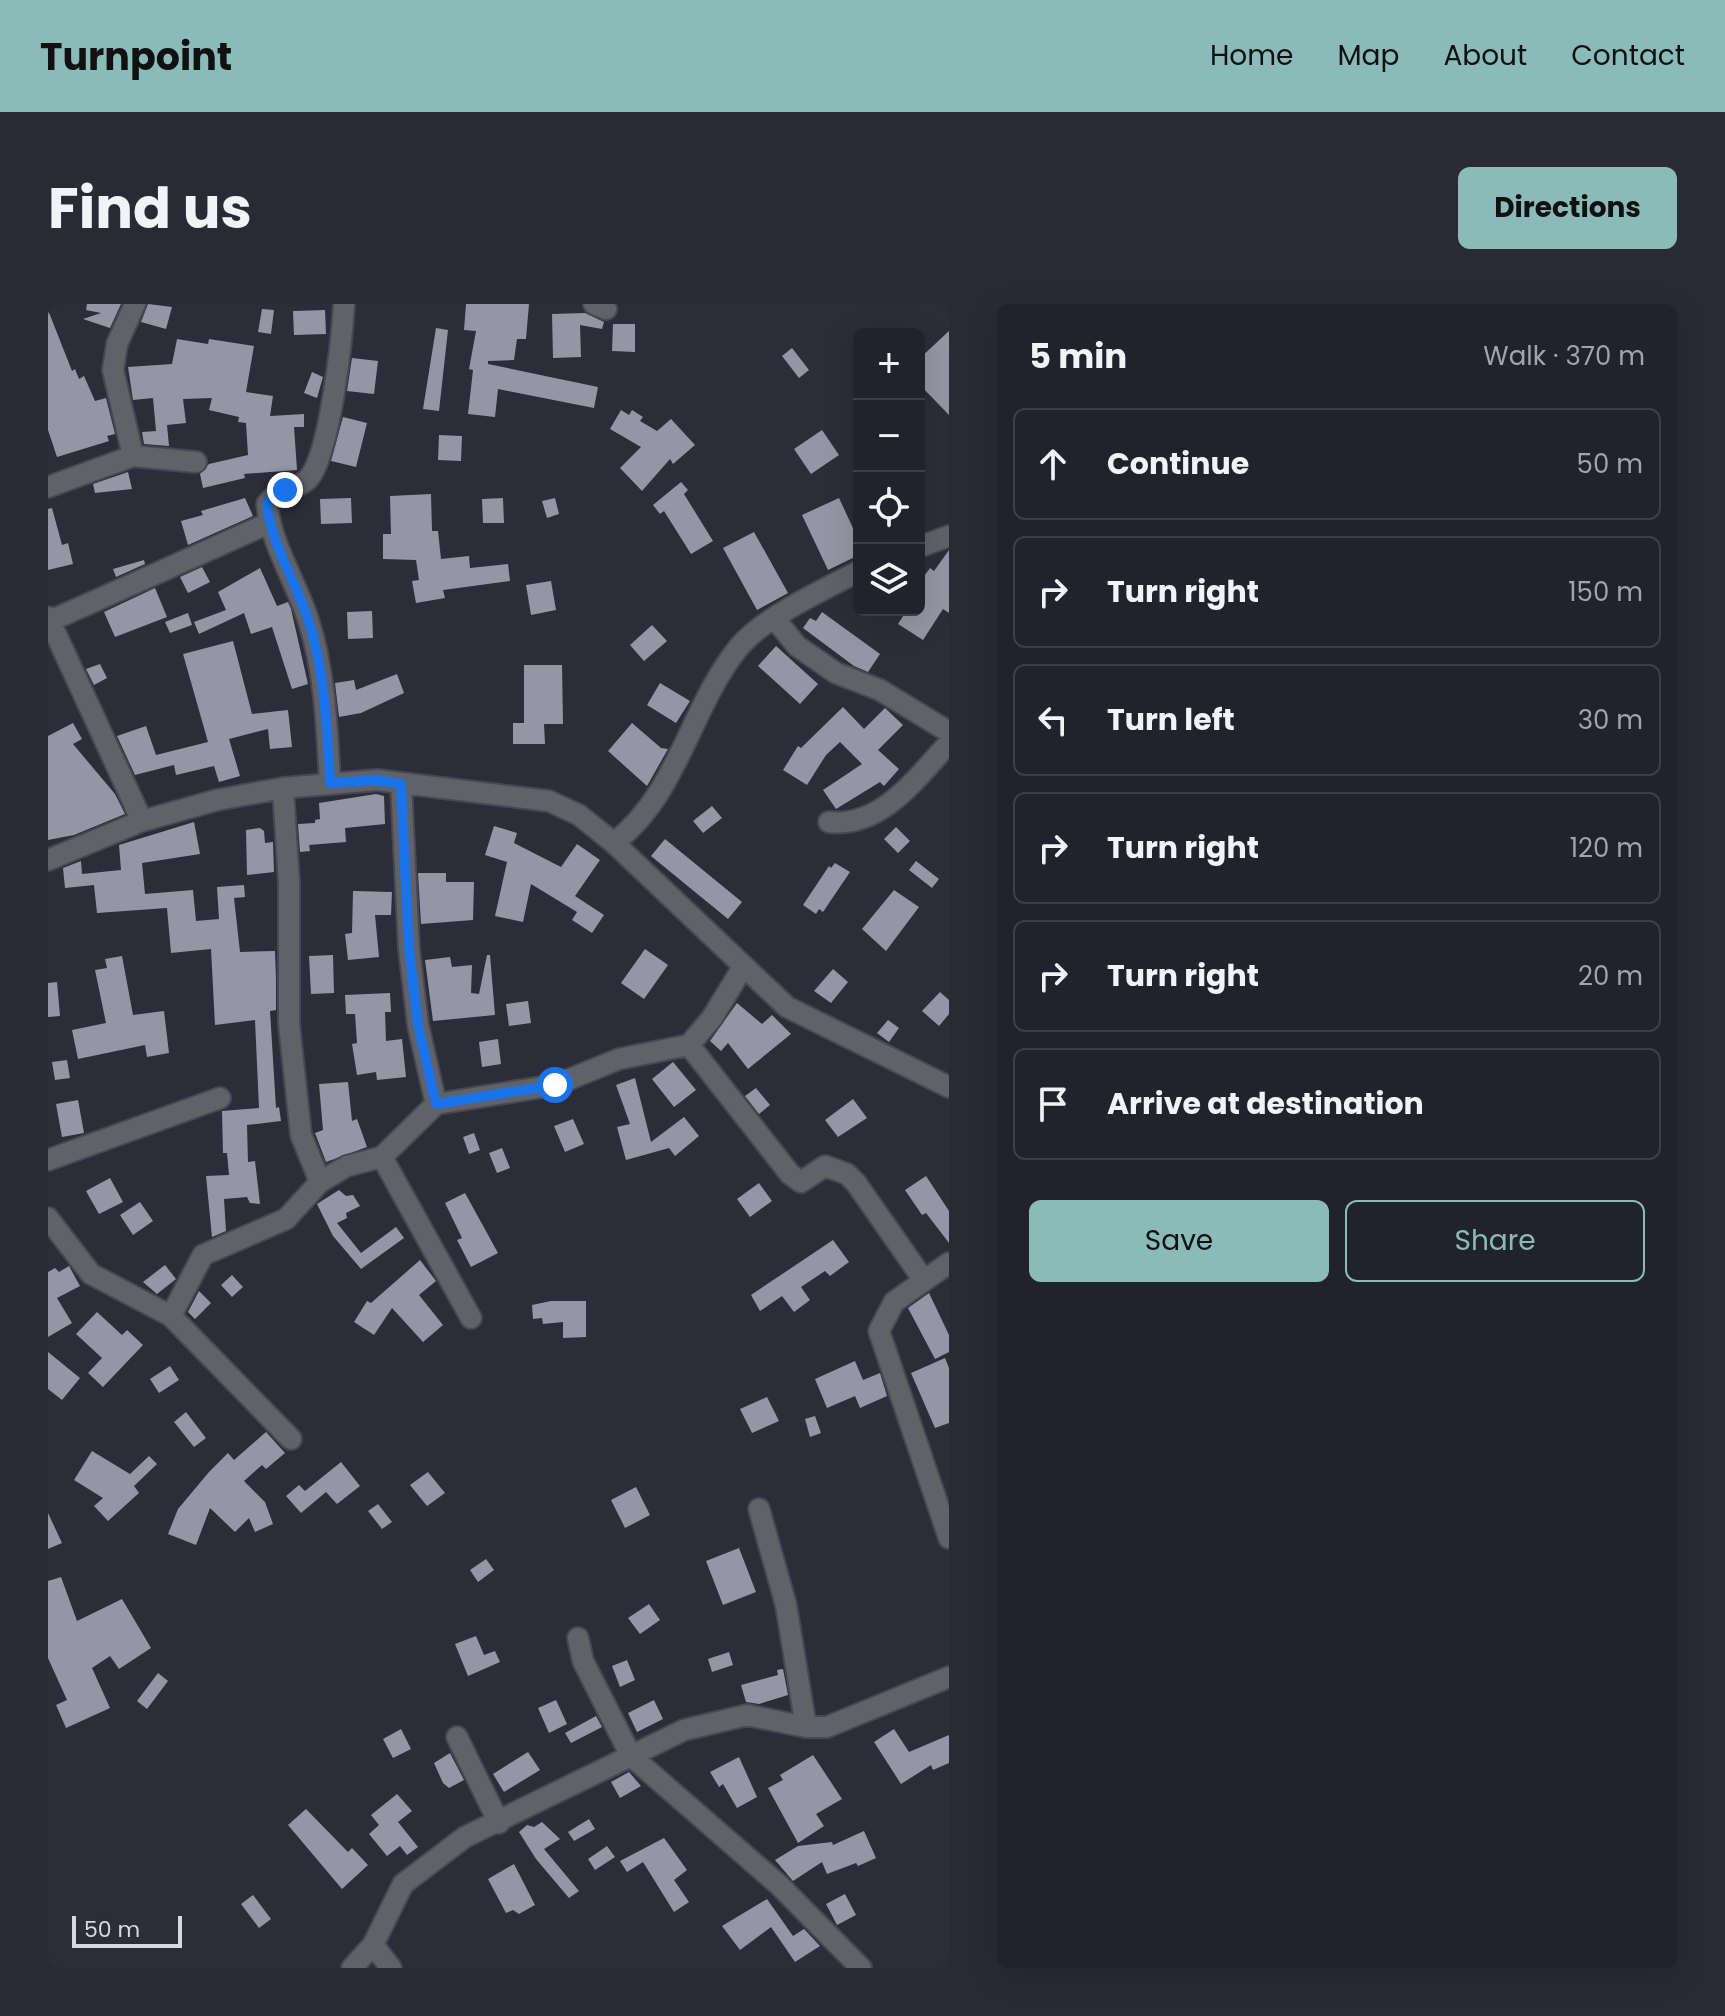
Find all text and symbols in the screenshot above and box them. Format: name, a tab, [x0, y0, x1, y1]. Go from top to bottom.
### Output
text: Turnpoint	[40, 30, 232, 83]
text: Home	[1210, 36, 1293, 75]
text: Map	[1337, 36, 1399, 75]
text: About	[1443, 36, 1527, 75]
text: Contact	[1571, 36, 1685, 75]
button: Directions	[1458, 167, 1677, 249]
text: Find us	[48, 169, 252, 248]
map controls	[853, 328, 925, 616]
button: +	[853, 328, 925, 400]
text: 5 min	[1029, 332, 1127, 380]
text: Walk · 370 m	[1483, 338, 1645, 374]
button: −	[853, 400, 925, 472]
icon: ahead	[1031, 442, 1075, 486]
text: Continue	[1107, 442, 1249, 485]
text: 50 m	[1577, 446, 1643, 482]
route end	[267, 472, 303, 508]
button: locate	[853, 472, 925, 544]
button: layers	[853, 544, 925, 616]
icon: right	[1031, 570, 1075, 614]
text: Turn right	[1107, 570, 1259, 613]
text: 150 m	[1568, 574, 1643, 610]
icon: left	[1031, 698, 1075, 742]
text: Turn left	[1107, 698, 1235, 741]
text: 30 m	[1578, 702, 1643, 738]
icon: right	[1031, 826, 1075, 870]
text: Turn right	[1107, 826, 1259, 869]
text: 120 m	[1570, 830, 1643, 866]
icon: right	[1031, 954, 1075, 998]
text: Turn right	[1107, 954, 1259, 997]
text: 20 m	[1578, 958, 1643, 994]
route start	[537, 1067, 573, 1103]
icon: arrive	[1031, 1082, 1075, 1126]
text: Arrive at destination	[1107, 1082, 1424, 1125]
button: Save	[1029, 1200, 1329, 1282]
button: Share	[1345, 1200, 1645, 1282]
scale bar	[72, 1912, 182, 1948]
text: 50 m	[84, 1914, 140, 1945]

